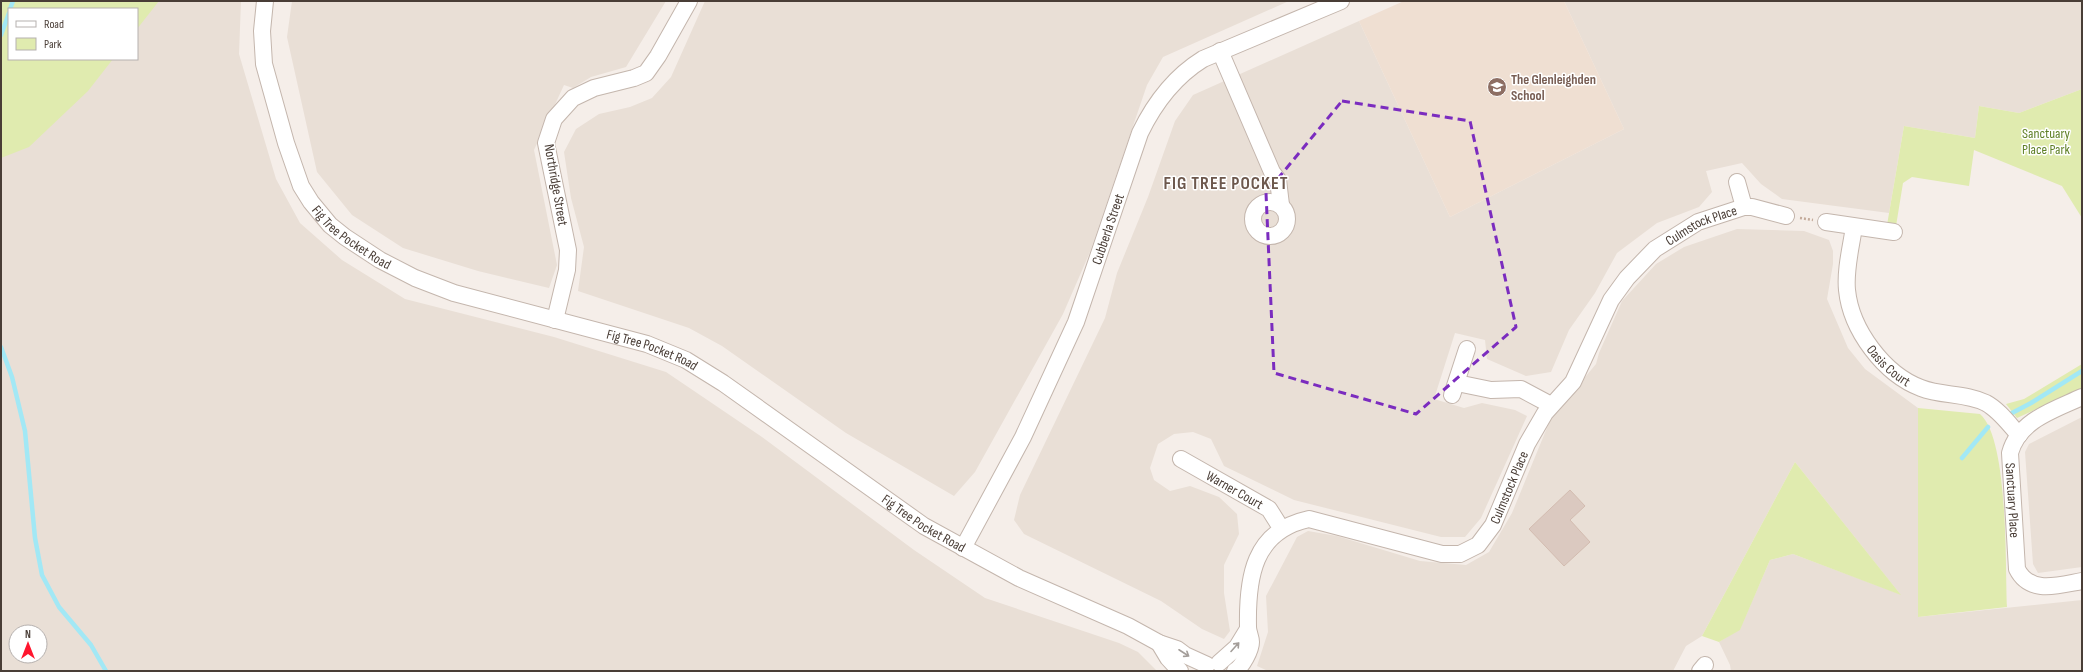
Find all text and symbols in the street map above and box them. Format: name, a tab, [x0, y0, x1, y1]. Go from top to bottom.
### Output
legend	[8, 8, 138, 60]
text: Road	[44, 17, 64, 32]
text: Park	[44, 37, 62, 52]
place label: The Glenleighden School	[1511, 71, 1596, 104]
school or university icon: The Glenleighden School	[1486, 76, 1508, 98]
park label: Sanctuary Place Park	[2022, 125, 2071, 158]
street label: Northridge Street	[540, 143, 572, 227]
district label: FIG TREE POCKET	[1163, 173, 1289, 194]
street label: Cubberla Street	[1088, 191, 1127, 267]
street label: Culmstock Place	[1662, 201, 1739, 249]
street label: Fig Tree Pocket Road	[309, 202, 394, 273]
street label: Fig Tree Pocket Road	[605, 325, 701, 374]
street label: Oasis Court	[1863, 341, 1914, 390]
street label: Culmstock Place	[1486, 448, 1532, 526]
street label: Sanctuary Place	[2002, 462, 2024, 538]
street label: Warner Court	[1203, 467, 1266, 513]
street label: Fig Tree Pocket Road	[879, 490, 969, 556]
north arrow	[8, 624, 48, 664]
text: N	[25, 628, 31, 641]
one-way arrow	[1230, 642, 1239, 652]
one-way arrow	[1178, 649, 1189, 657]

